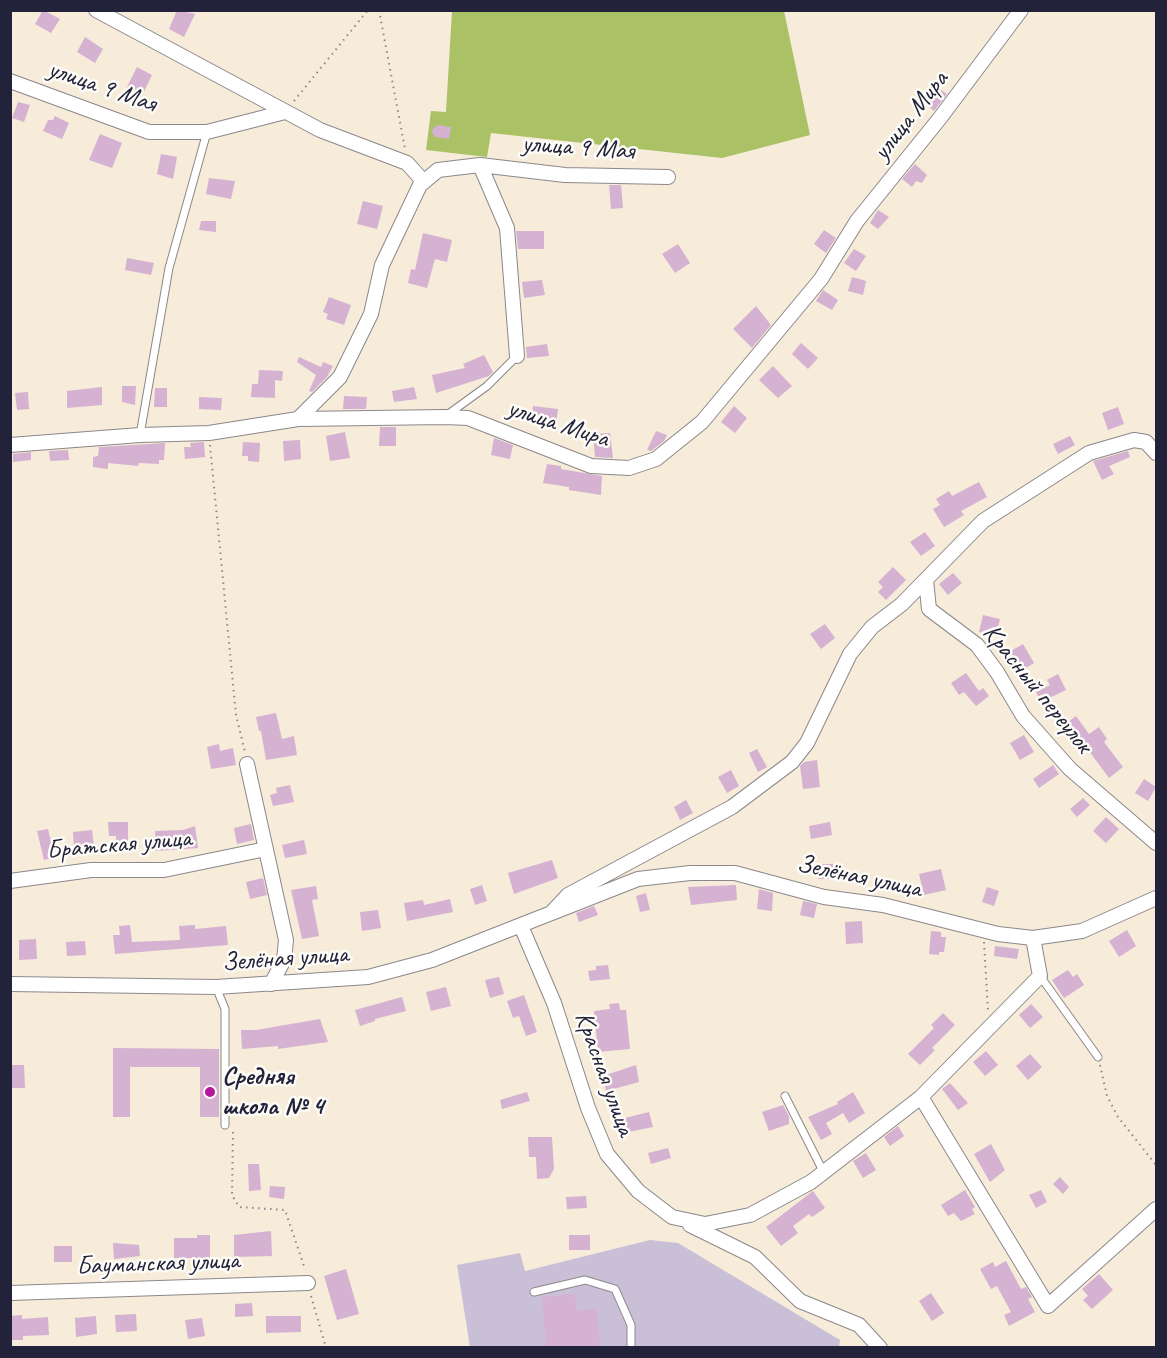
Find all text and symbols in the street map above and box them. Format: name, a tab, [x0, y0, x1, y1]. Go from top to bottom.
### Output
street label: улица 9 Мая	[44, 54, 160, 120]
street label: улица Мира	[867, 65, 955, 167]
street label: улица 9 Мая	[521, 129, 635, 167]
street label: улица Мира	[503, 393, 613, 455]
street label: Красный переулок	[975, 618, 1099, 760]
street label: Братская улица	[45, 823, 193, 867]
street label: Зелёная улица	[794, 849, 924, 905]
street label: Зелёная улица	[221, 939, 349, 979]
street label: Красная улица	[567, 1008, 641, 1140]
place label: Средняя школа № 4	[222, 1061, 324, 1122]
marker: Средняя школа № 4	[203, 1085, 217, 1099]
street label: Бауманская улица	[76, 1246, 240, 1282]

